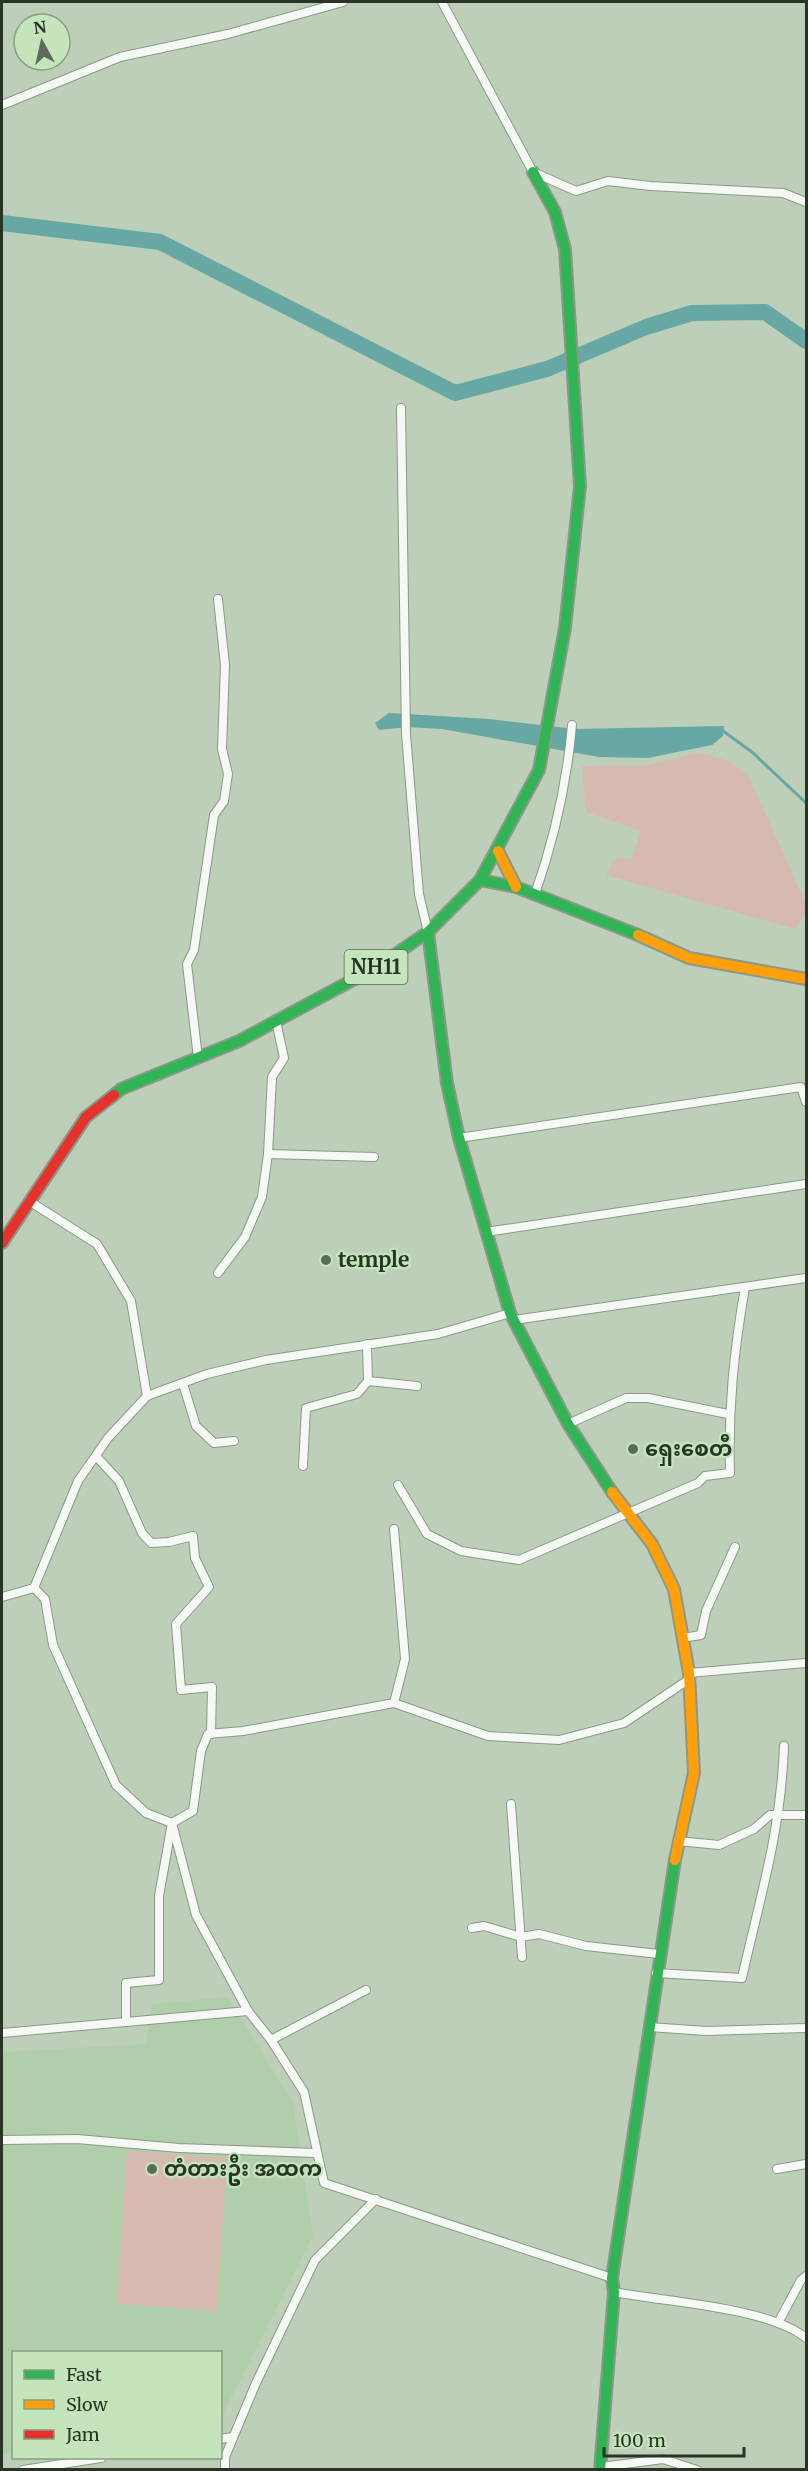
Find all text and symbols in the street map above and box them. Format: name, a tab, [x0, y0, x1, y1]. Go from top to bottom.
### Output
north arrow	[12, 12, 72, 72]
text: N	[32, 16, 48, 38]
road number: NH11	[344, 950, 407, 984]
place label: temple	[338, 1246, 409, 1273]
marker: temple	[319, 1253, 333, 1267]
place label: ရှေးစေတီ	[645, 1434, 732, 1466]
marker: ရှေးစေတီ	[626, 1442, 640, 1456]
place label: တံတားဦး အထက	[164, 2154, 322, 2186]
marker: တံတားဦး အထက	[145, 2162, 159, 2176]
legend	[12, 2351, 222, 2459]
text: Fast	[66, 2363, 102, 2386]
text: Slow	[66, 2393, 109, 2416]
scale bar	[604, 2420, 744, 2458]
text: Jam	[65, 2423, 100, 2446]
text: 100 m	[613, 2429, 666, 2452]

